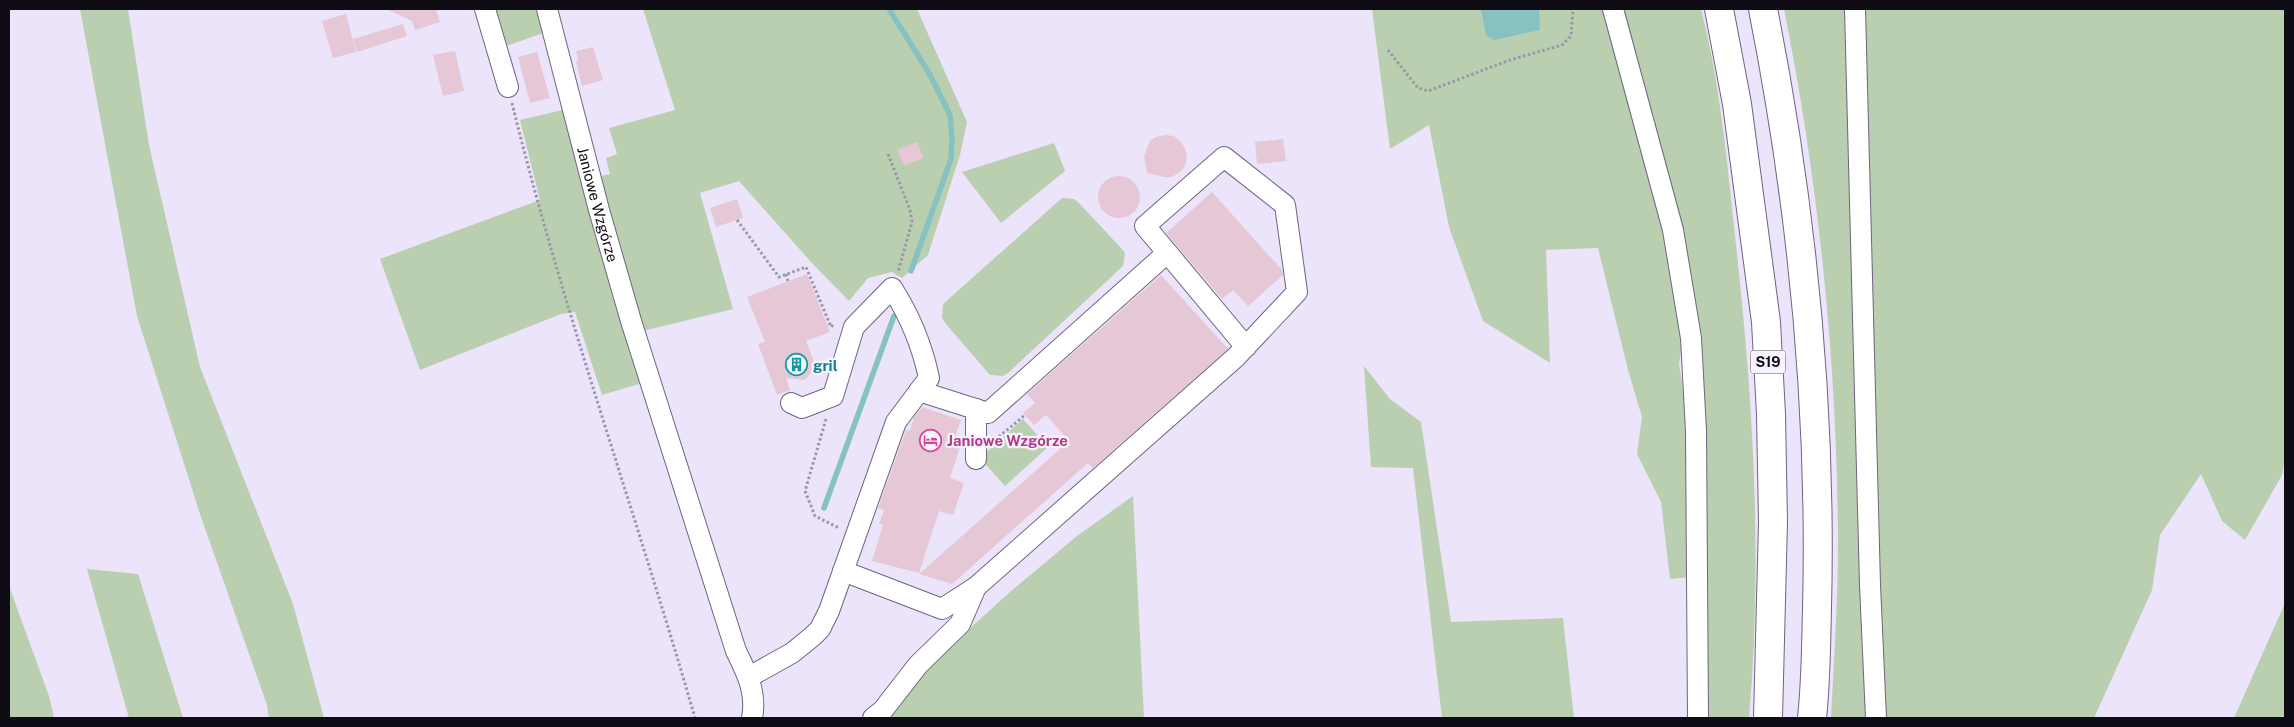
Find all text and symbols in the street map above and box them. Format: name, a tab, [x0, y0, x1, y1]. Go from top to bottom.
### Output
street label: Janiowe Wzgórze	[575, 145, 622, 264]
road number: S19	[1750, 351, 1786, 374]
building icon: gril	[785, 353, 809, 377]
place label: gril	[813, 357, 838, 374]
hotel icon: Janiowe Wzgórze	[919, 428, 943, 452]
place label: Janiowe Wzgórze	[947, 432, 1068, 449]

